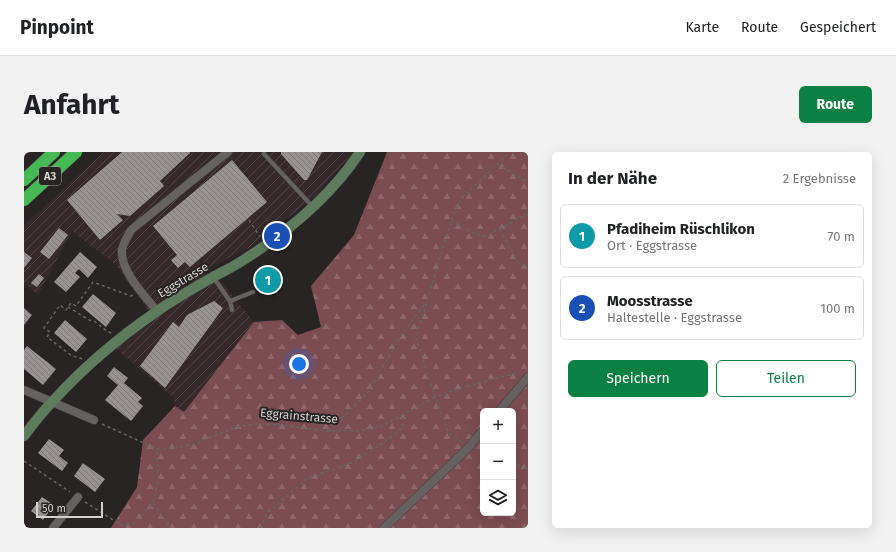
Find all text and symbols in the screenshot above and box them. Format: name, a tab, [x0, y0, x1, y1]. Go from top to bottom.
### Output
text: Pinpoint	[20, 16, 94, 39]
text: Karte	[685, 19, 719, 36]
text: Route	[741, 19, 778, 36]
text: Gespeichert	[800, 19, 876, 36]
button: Route	[799, 86, 872, 123]
text: Anfahrt	[24, 88, 120, 121]
road number: A3	[39, 167, 61, 185]
text: In der Nähe	[568, 168, 657, 189]
text: 2 Ergebnisse	[783, 171, 856, 186]
text: Pfadiheim Rüschlikon	[607, 220, 755, 238]
pin: 2	[264, 221, 290, 251]
text: 1	[579, 229, 585, 244]
text: 70 m	[828, 229, 855, 244]
text: Ort · Eggstrasse	[607, 238, 697, 253]
street label: Eggstrasse	[155, 259, 211, 301]
pin: 1	[255, 265, 281, 295]
text: Moosstrasse	[607, 292, 693, 310]
text: 2	[579, 301, 585, 316]
text: 100 m	[820, 301, 855, 316]
text: Haltestelle · Eggstrasse	[607, 310, 742, 325]
your location	[289, 354, 309, 374]
button: Speichern	[568, 360, 708, 397]
button: Teilen	[716, 360, 856, 397]
street label: Eggrainstrasse	[260, 406, 338, 426]
map controls	[480, 408, 516, 516]
button: +	[480, 408, 516, 444]
button: −	[480, 444, 516, 480]
button: layers	[480, 480, 516, 516]
scale bar	[36, 500, 103, 519]
text: 50 m	[42, 502, 66, 515]

